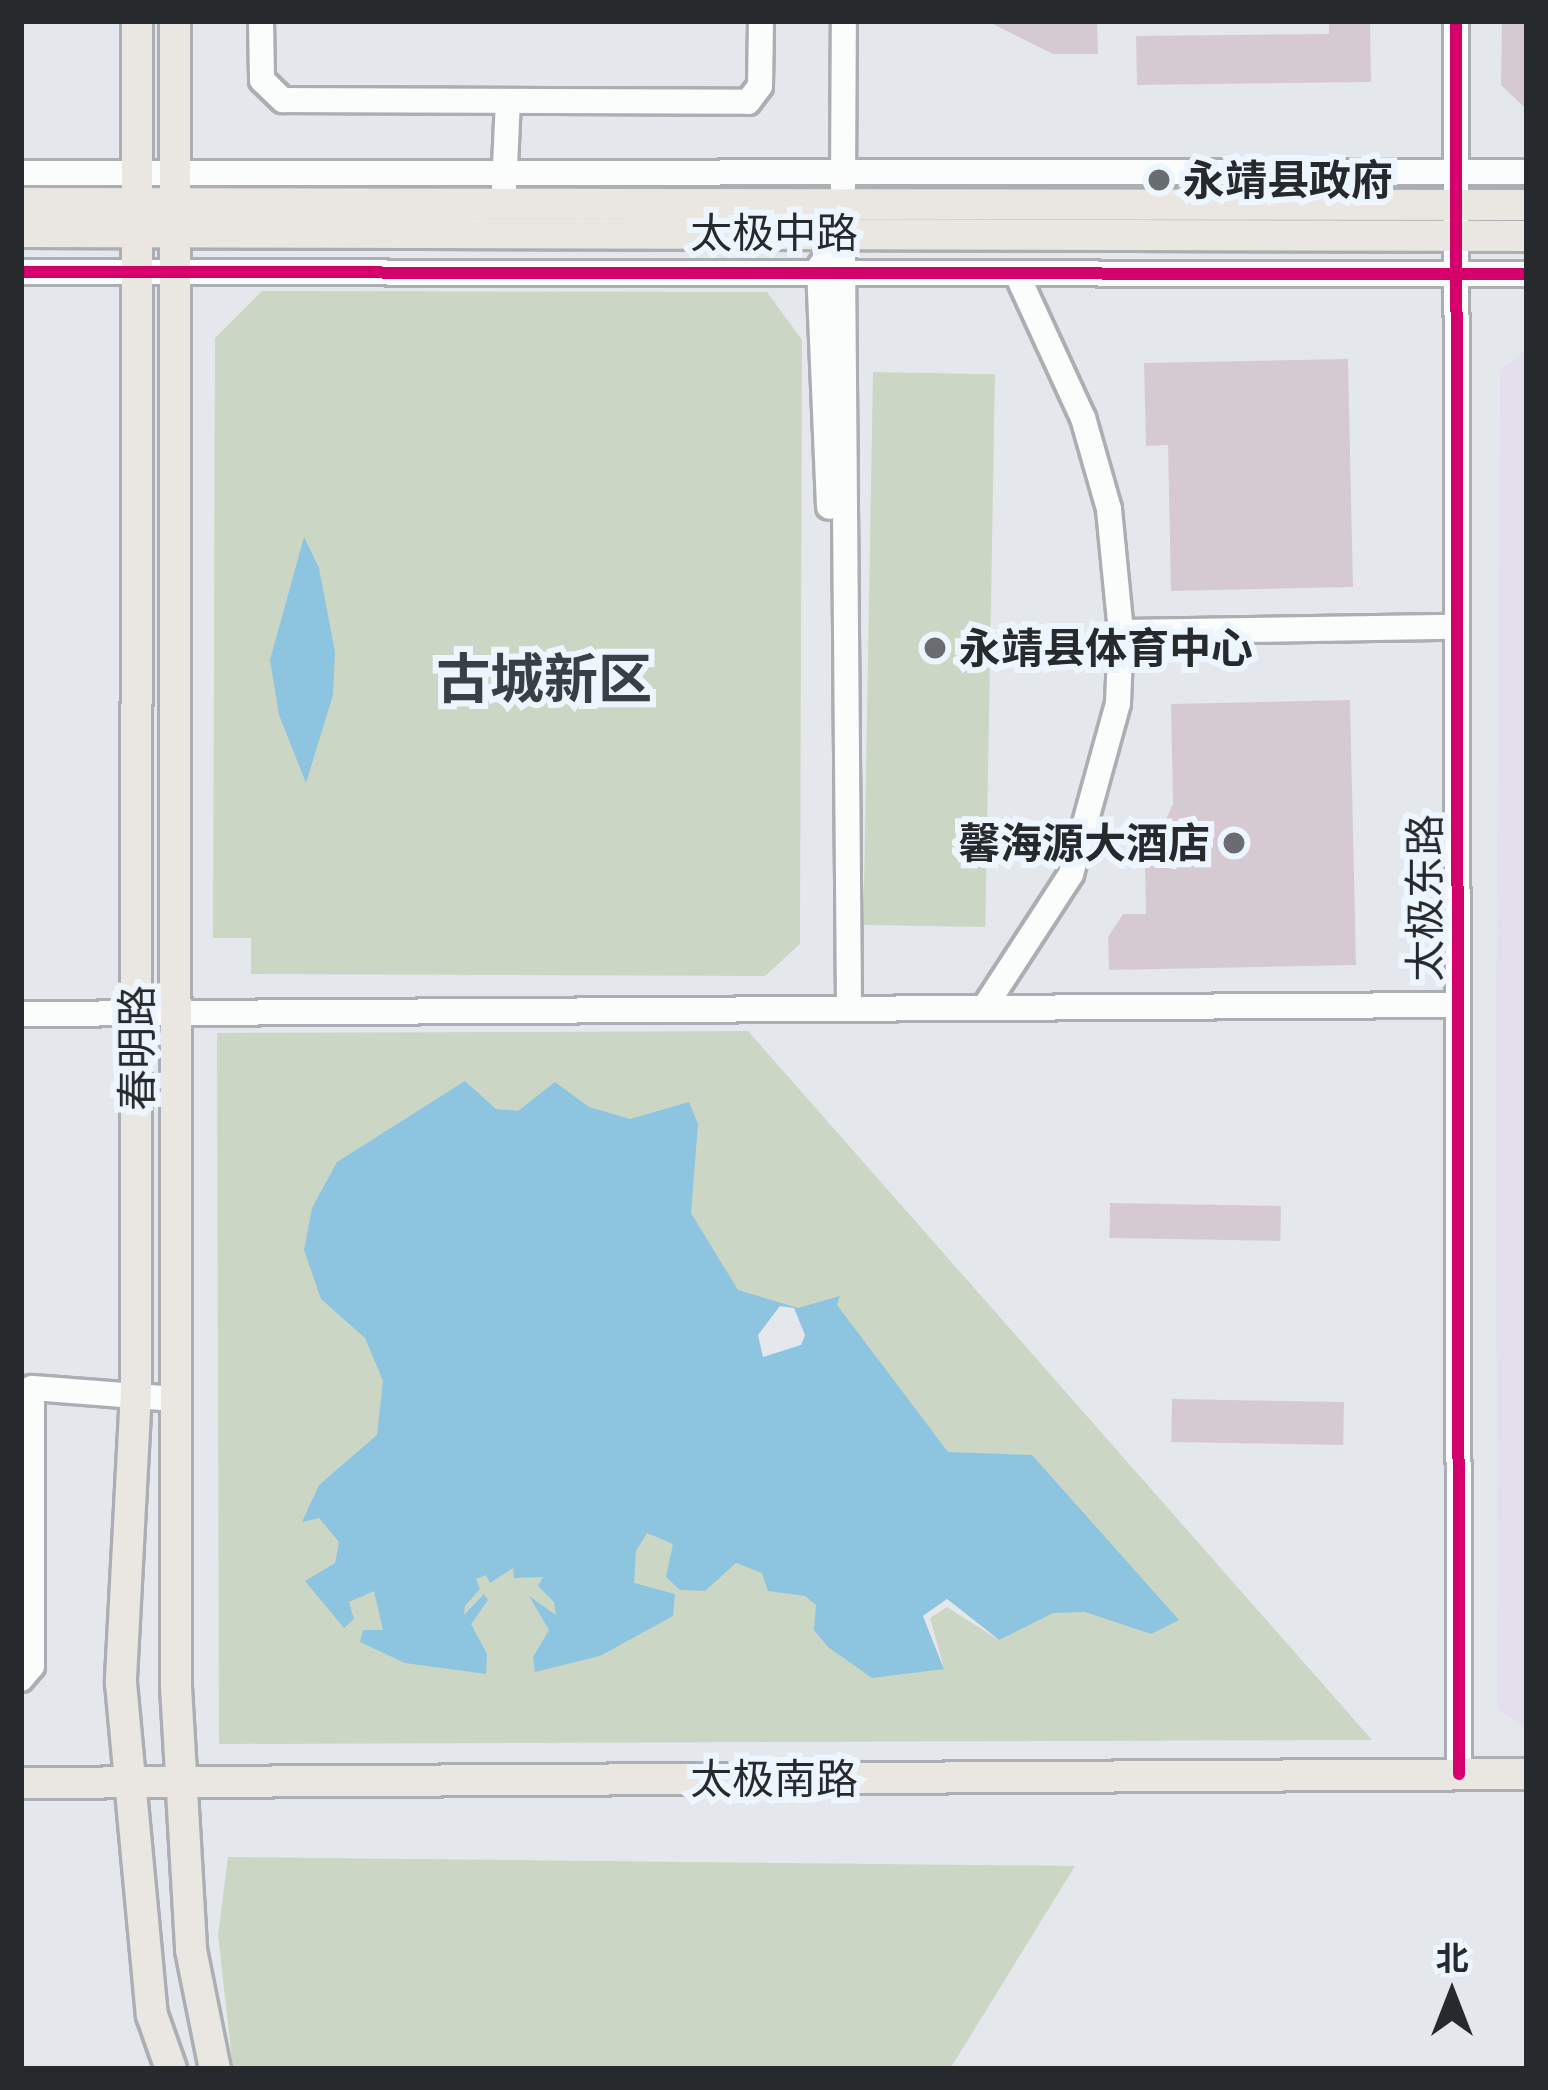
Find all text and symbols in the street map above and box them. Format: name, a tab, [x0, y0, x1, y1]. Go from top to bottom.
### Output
place label: 永靖县政府	[1183, 155, 1393, 205]
marker: 永靖县政府	[1146, 167, 1172, 193]
street label: 太极中路	[690, 208, 858, 258]
place label: 永靖县体育中心	[959, 623, 1253, 673]
marker: 永靖县体育中心	[922, 635, 948, 661]
district label: 古城新区	[436, 647, 652, 711]
street label: 太极东路	[1400, 814, 1450, 982]
place label: 馨海源大酒店	[958, 818, 1210, 868]
marker: 馨海源大酒店	[1221, 830, 1247, 856]
street label: 春明路	[112, 985, 162, 1111]
street label: 太极南路	[690, 1754, 858, 1804]
north arrow	[1392, 1934, 1512, 2054]
text: 北	[1436, 1939, 1469, 1977]

